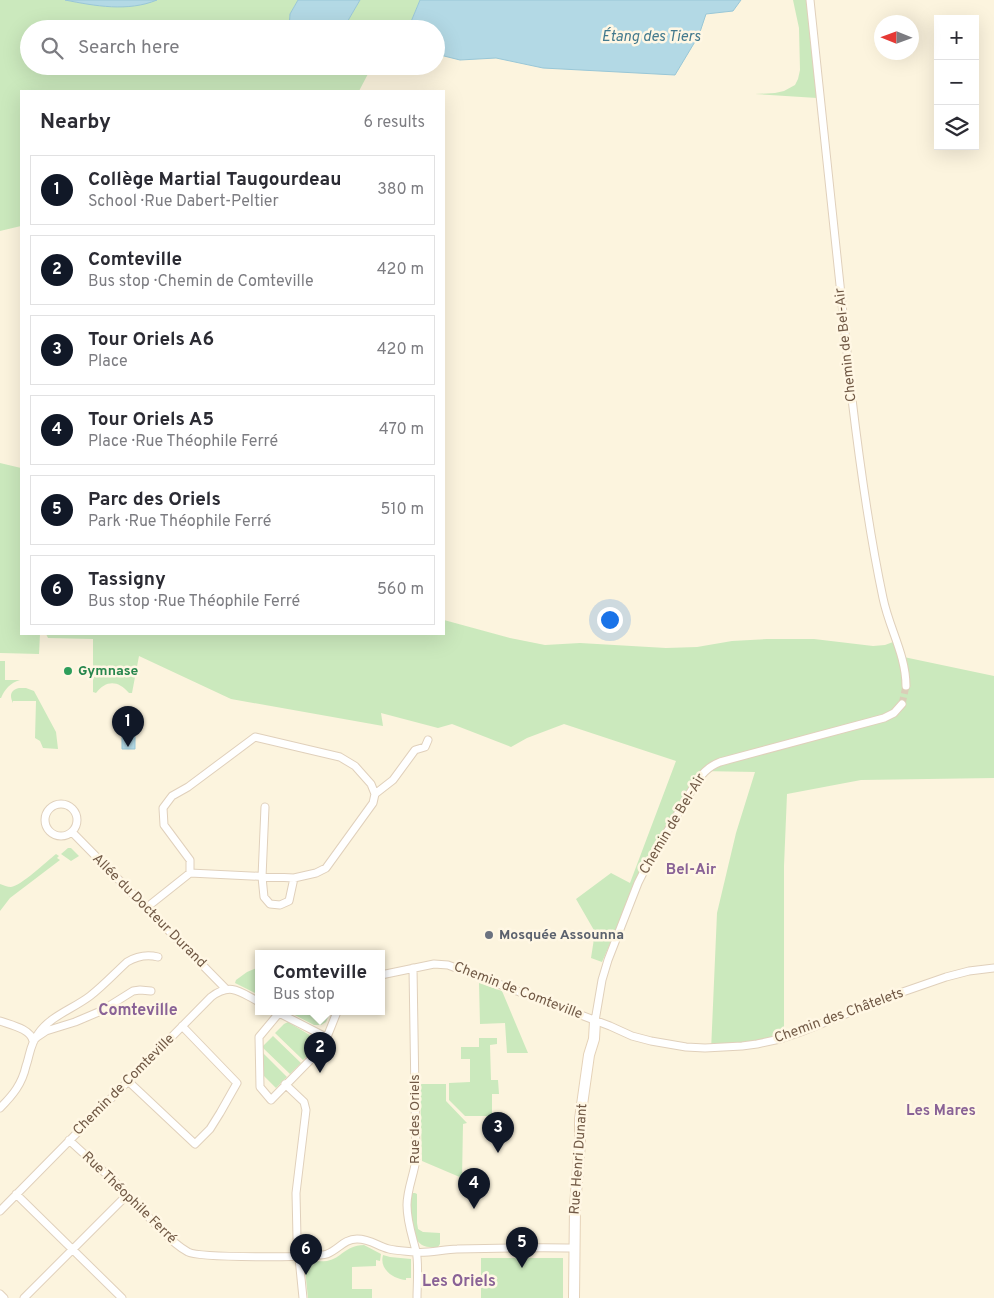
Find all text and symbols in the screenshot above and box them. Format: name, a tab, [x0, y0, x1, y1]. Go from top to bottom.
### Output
north arrow	[874, 15, 919, 60]
map controls	[934, 15, 979, 150]
button: +	[934, 15, 979, 60]
search box	[20, 20, 445, 75]
water label: Étang des Tiers	[602, 27, 701, 47]
icon: search	[38, 34, 66, 62]
text: Search here	[78, 36, 180, 60]
button: −	[934, 60, 979, 105]
button: layers	[934, 105, 979, 150]
text: Nearby	[40, 109, 111, 136]
text: 6 results	[363, 113, 425, 133]
text: Collège Martial Taugourdeau	[88, 168, 341, 192]
text: 1	[54, 180, 60, 200]
text: 380 m	[377, 180, 424, 200]
text: School · Rue Dabert-Peltier	[88, 192, 279, 212]
text: Comteville	[88, 248, 182, 272]
text: 2	[52, 260, 62, 280]
text: 420 m	[377, 260, 424, 280]
text: Bus stop · Chemin de Comteville	[88, 272, 314, 292]
street label: Chemin de Bel-Air	[832, 287, 860, 403]
text: Tour Oriels A6	[88, 328, 214, 352]
text: 3	[52, 340, 62, 360]
text: 420 m	[377, 340, 424, 360]
text: Place	[88, 352, 128, 372]
text: Tour Oriels A5	[88, 408, 214, 432]
text: 4	[52, 420, 62, 440]
text: 470 m	[379, 420, 424, 440]
text: Place · Rue Théophile Ferré	[88, 432, 278, 452]
text: Parc des Oriels	[88, 488, 221, 512]
text: 5	[52, 500, 62, 520]
text: 510 m	[381, 500, 424, 520]
text: Park · Rue Théophile Ferré	[88, 512, 271, 532]
text: Tassigny	[88, 568, 166, 592]
text: 6	[52, 580, 62, 600]
text: 560 m	[377, 580, 424, 600]
text: Bus stop · Rue Théophile Ferré	[88, 592, 300, 612]
your location	[597, 607, 623, 633]
place label: Gymnase	[78, 663, 139, 680]
marker: Gymnase	[62, 665, 74, 677]
pin: 1	[112, 706, 144, 747]
street label: Chemin de Bel-Air	[636, 771, 710, 877]
street label: Allée du Docteur Durand	[88, 850, 210, 972]
district label: Bel-Air	[666, 861, 716, 879]
place label: Mosquée Assounna	[499, 927, 624, 944]
marker: Mosquée Assounna	[483, 929, 495, 941]
popup	[255, 950, 385, 1015]
street label: Chemin de Comteville	[451, 959, 585, 1023]
text: Comteville	[273, 961, 367, 985]
text: Bus stop	[273, 985, 335, 1005]
street label: Chemin des Châtelets	[772, 985, 906, 1047]
district label: Comteville	[98, 1001, 178, 1021]
street label: Chemin de Comteville	[70, 1031, 178, 1139]
pin: 2	[304, 1032, 336, 1073]
street label: Rue des Oriels	[407, 1074, 424, 1164]
district label: Les Mares	[906, 1102, 976, 1121]
street label: Rue Henri Dunant	[567, 1103, 591, 1215]
pin: 3	[482, 1112, 514, 1153]
street label: Rue Théophile Ferré	[78, 1148, 180, 1248]
pin: 4	[458, 1168, 490, 1209]
pin: 5	[506, 1227, 538, 1268]
pin: 6	[290, 1234, 322, 1275]
district label: Les Oriels	[422, 1272, 496, 1292]

